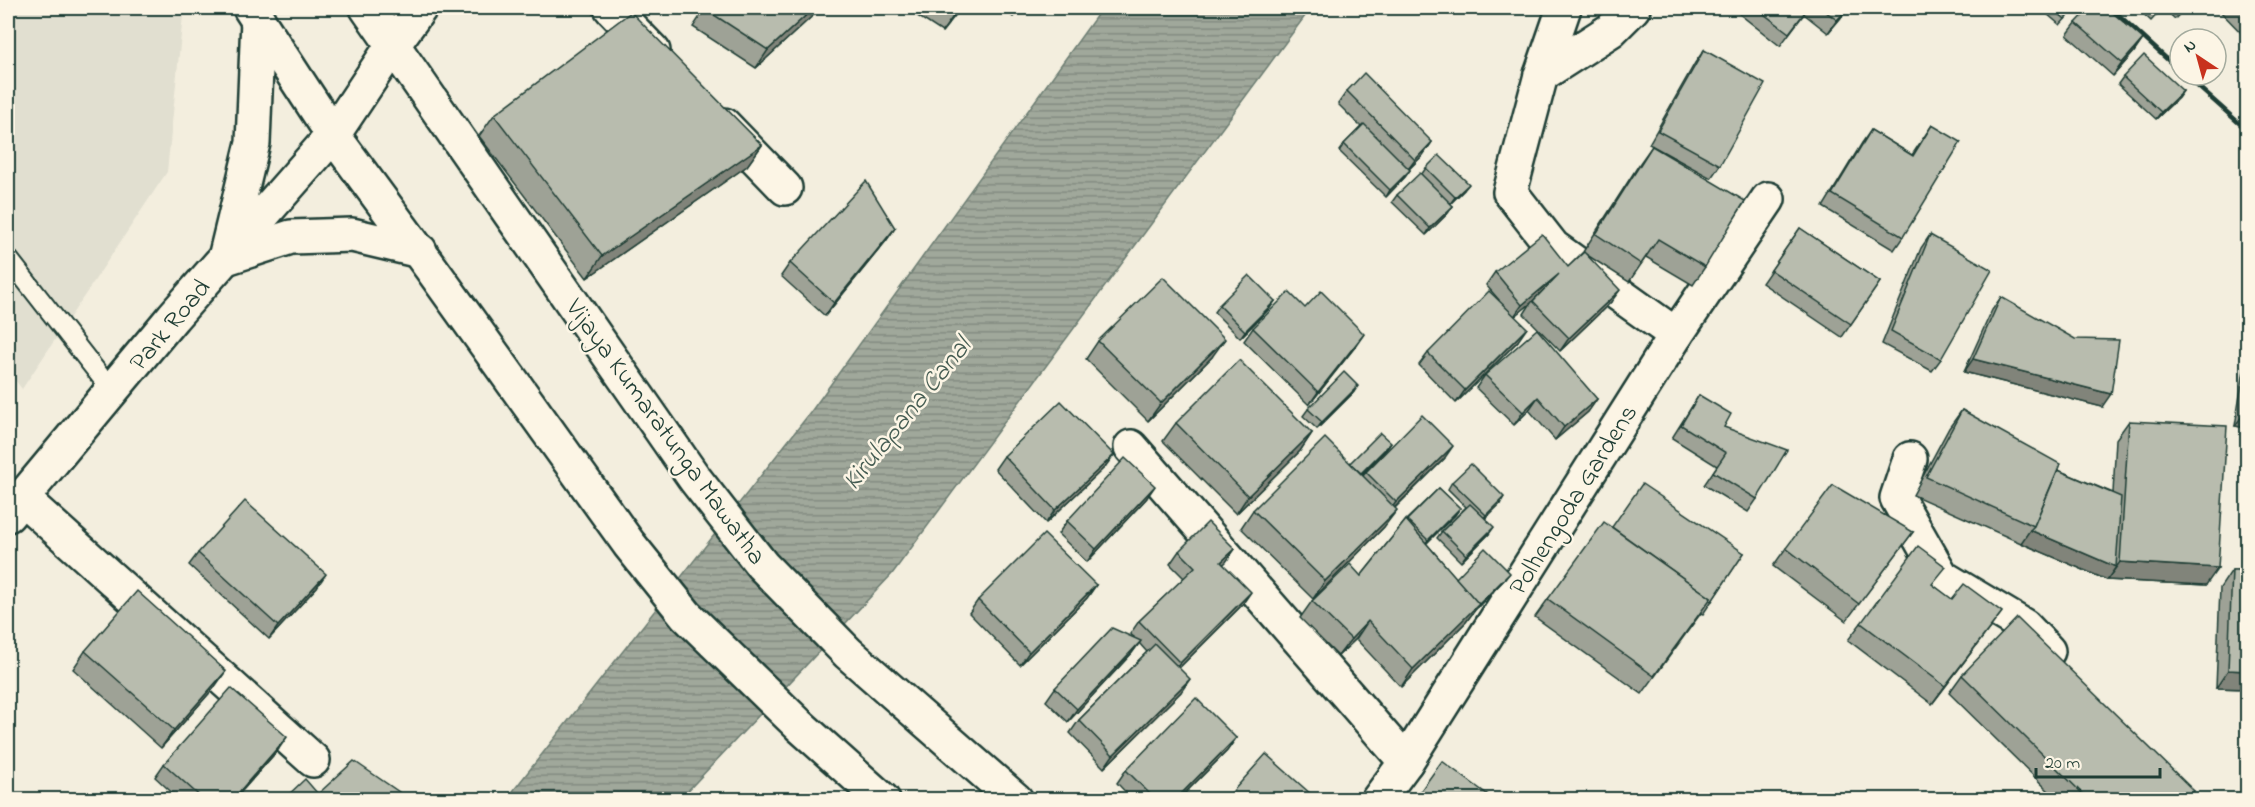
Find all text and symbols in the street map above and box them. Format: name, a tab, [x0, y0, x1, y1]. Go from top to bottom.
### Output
north arrow	[2168, 27, 2228, 87]
text: N	[2179, 33, 2202, 59]
street label: Park Road	[121, 271, 221, 380]
street label: Vijaya Kumaratunga Mawatha	[554, 291, 774, 574]
water label: Kirulapana Canal	[834, 327, 984, 499]
street label: Polhengoda Gardens	[1501, 398, 1649, 603]
scale bar	[2036, 741, 2160, 779]
text: 20 m	[2045, 751, 2080, 777]

